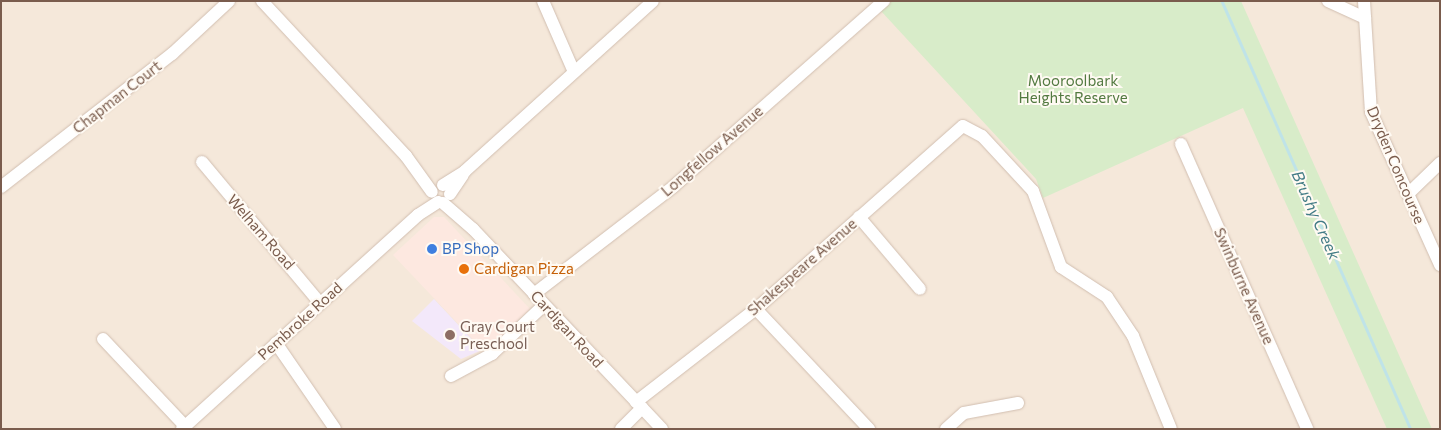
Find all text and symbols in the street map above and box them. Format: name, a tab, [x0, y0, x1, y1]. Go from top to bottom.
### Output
street label: Chapman Court	[69, 57, 165, 137]
park label: Mooroolbark Heights Reserve	[1018, 71, 1128, 106]
street label: Longfellow Avenue	[657, 102, 767, 200]
street label: Dryden Concourse	[1363, 104, 1429, 226]
water label: Brushy Creek	[1288, 167, 1344, 263]
street label: Welham Road	[224, 191, 298, 273]
street label: Shakespeare Avenue	[744, 215, 860, 319]
street label: Swinburne Avenue	[1210, 225, 1278, 347]
place label: BP Shop	[442, 240, 499, 258]
marker: BP Shop	[426, 243, 438, 255]
place label: Cardigan Pizza	[474, 260, 574, 278]
marker: Cardigan Pizza	[458, 263, 470, 275]
street label: Pembroke Road	[254, 278, 346, 364]
street label: Cardigan Road	[527, 287, 607, 371]
place label: Gray Court Preschool	[460, 317, 535, 352]
marker: Gray Court Preschool	[444, 329, 456, 341]

